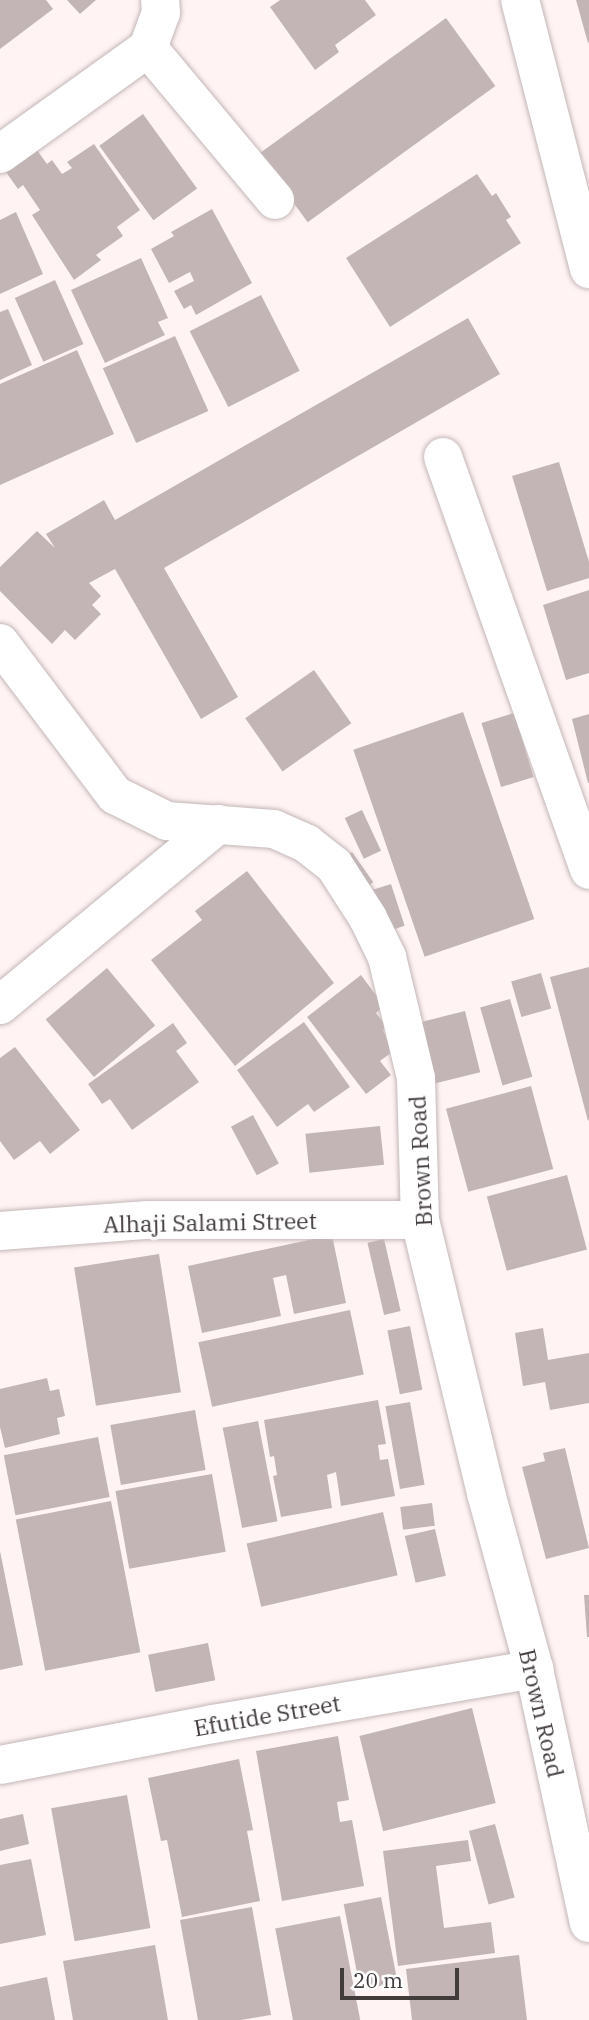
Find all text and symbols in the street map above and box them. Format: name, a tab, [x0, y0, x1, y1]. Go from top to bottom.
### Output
street label: Brown Road	[403, 1095, 437, 1227]
street label: Alhaji Salami Street	[103, 1206, 317, 1238]
street label: Brown Road	[514, 1646, 570, 1780]
street label: Efutide Street	[191, 1689, 343, 1741]
scale bar	[344, 1954, 463, 1998]
text: 20 m	[353, 1966, 403, 1994]

